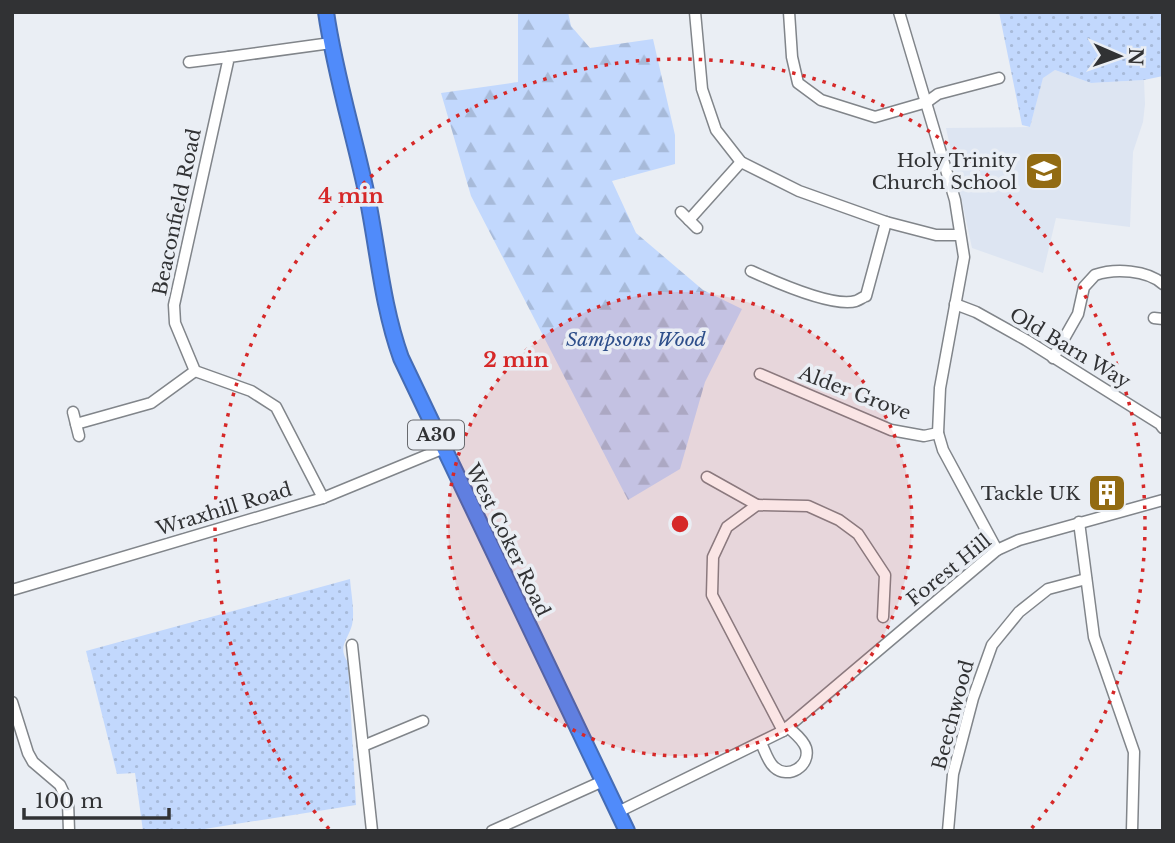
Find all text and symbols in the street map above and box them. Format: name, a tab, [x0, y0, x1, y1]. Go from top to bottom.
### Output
north arrow	[1084, 21, 1154, 91]
text: N	[1124, 47, 1147, 66]
street label: Beaconfield Road	[148, 126, 206, 298]
place label: Holy Trinity Church School	[872, 149, 1017, 194]
school or university icon: Holy Trinity Church School	[1023, 150, 1065, 192]
text: 4 min	[318, 183, 384, 209]
street label: Old Barn Way	[1005, 303, 1135, 393]
park label: Sampsons Wood	[566, 328, 707, 351]
text: 2 min	[483, 347, 549, 373]
street label: Alder Grove	[795, 361, 914, 425]
road number: A30	[408, 421, 464, 450]
street label: West Coker Road	[461, 459, 555, 620]
building icon: Tackle UK	[1086, 472, 1128, 514]
street label: Wraxhill Road	[153, 477, 295, 541]
place label: Tackle UK	[981, 482, 1081, 505]
centre of rings	[668, 512, 692, 536]
street label: Forest Hill	[902, 529, 996, 611]
street label: Beechwood	[927, 657, 979, 772]
scale bar	[24, 776, 170, 820]
text: 100 m	[35, 788, 103, 814]

